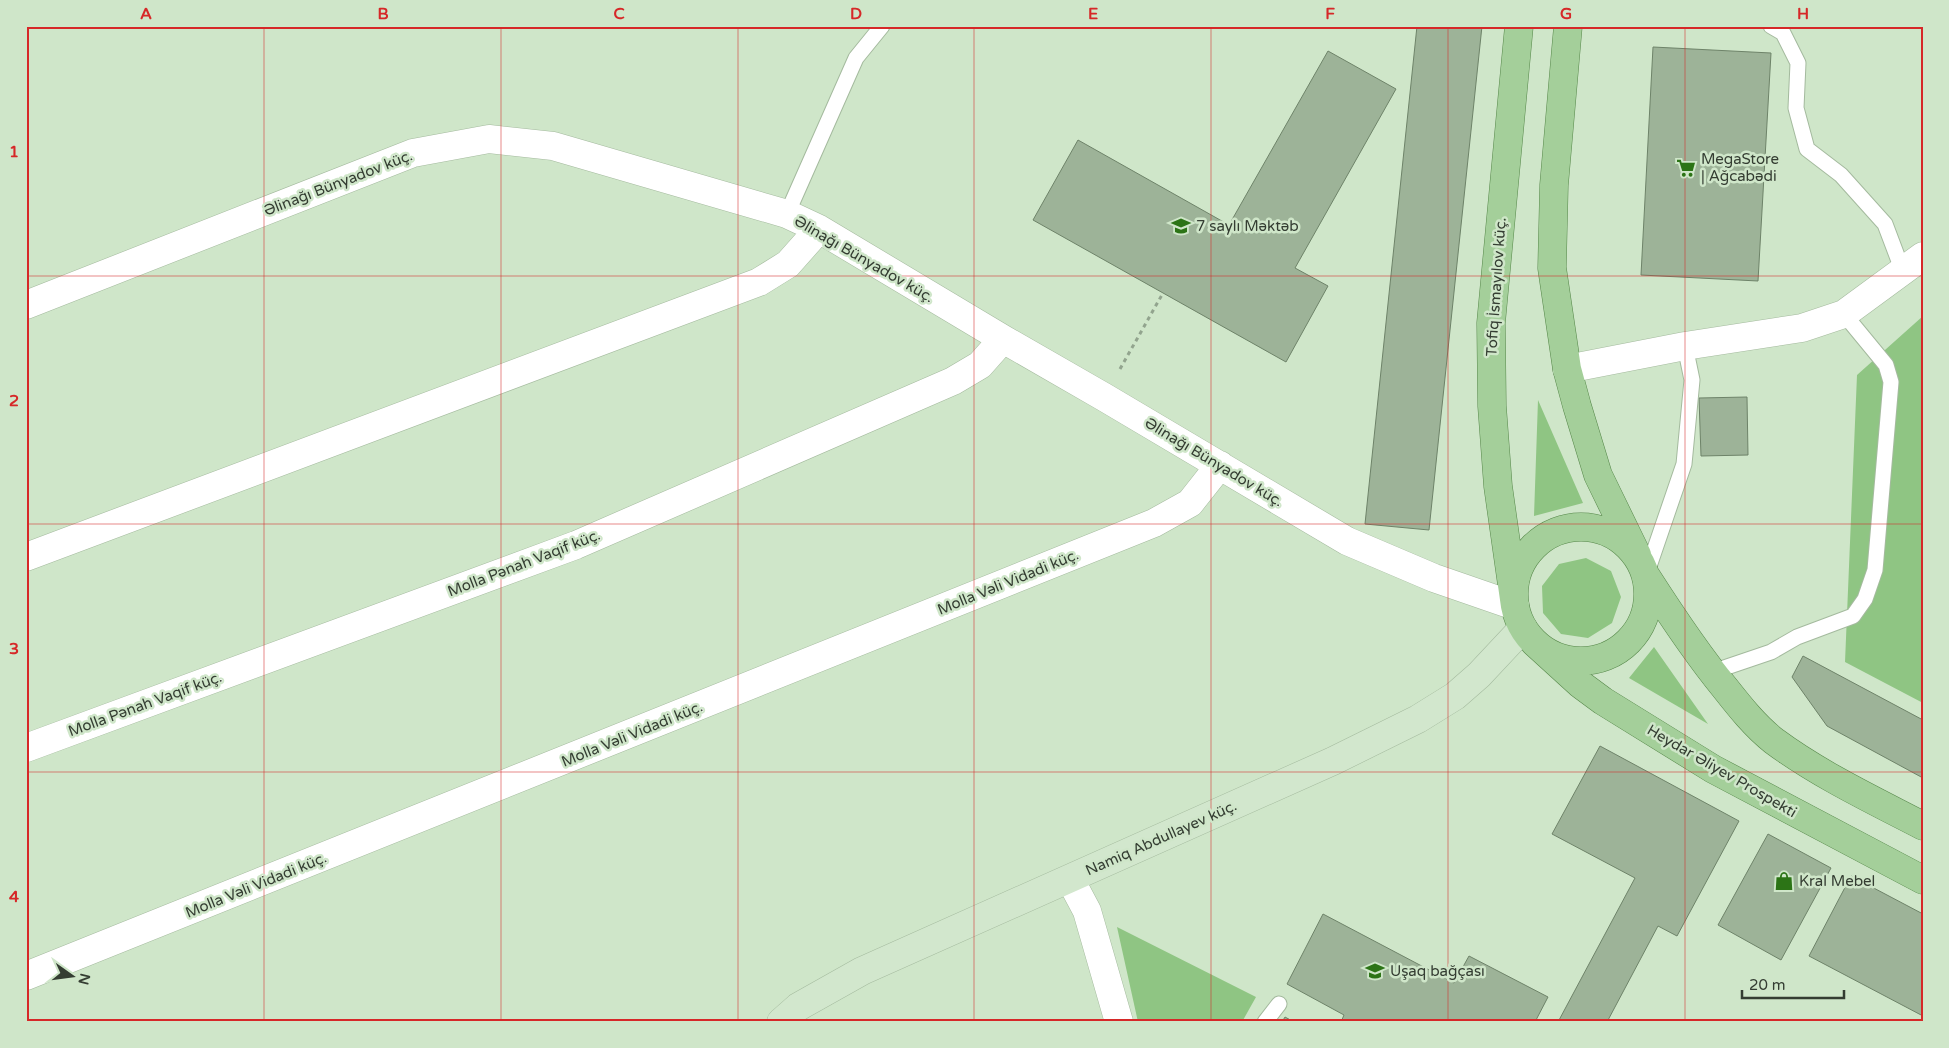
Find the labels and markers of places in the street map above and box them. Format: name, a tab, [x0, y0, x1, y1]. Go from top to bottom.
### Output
place label: MegaStore | Ağcabədi	[1701, 150, 1779, 185]
supermarket icon: MegaStore | Ağcabədi	[1675, 157, 1697, 179]
school or university icon: 7 saylı Məktəb	[1170, 215, 1192, 237]
place label: 7 saylı Məktəb	[1196, 217, 1299, 235]
shop icon: Kral Mebel	[1773, 870, 1795, 892]
place label: Kral Mebel	[1799, 872, 1875, 890]
school or university icon: Uşaq bağçası	[1364, 960, 1386, 982]
place label: Uşaq bağçası	[1390, 962, 1485, 980]

